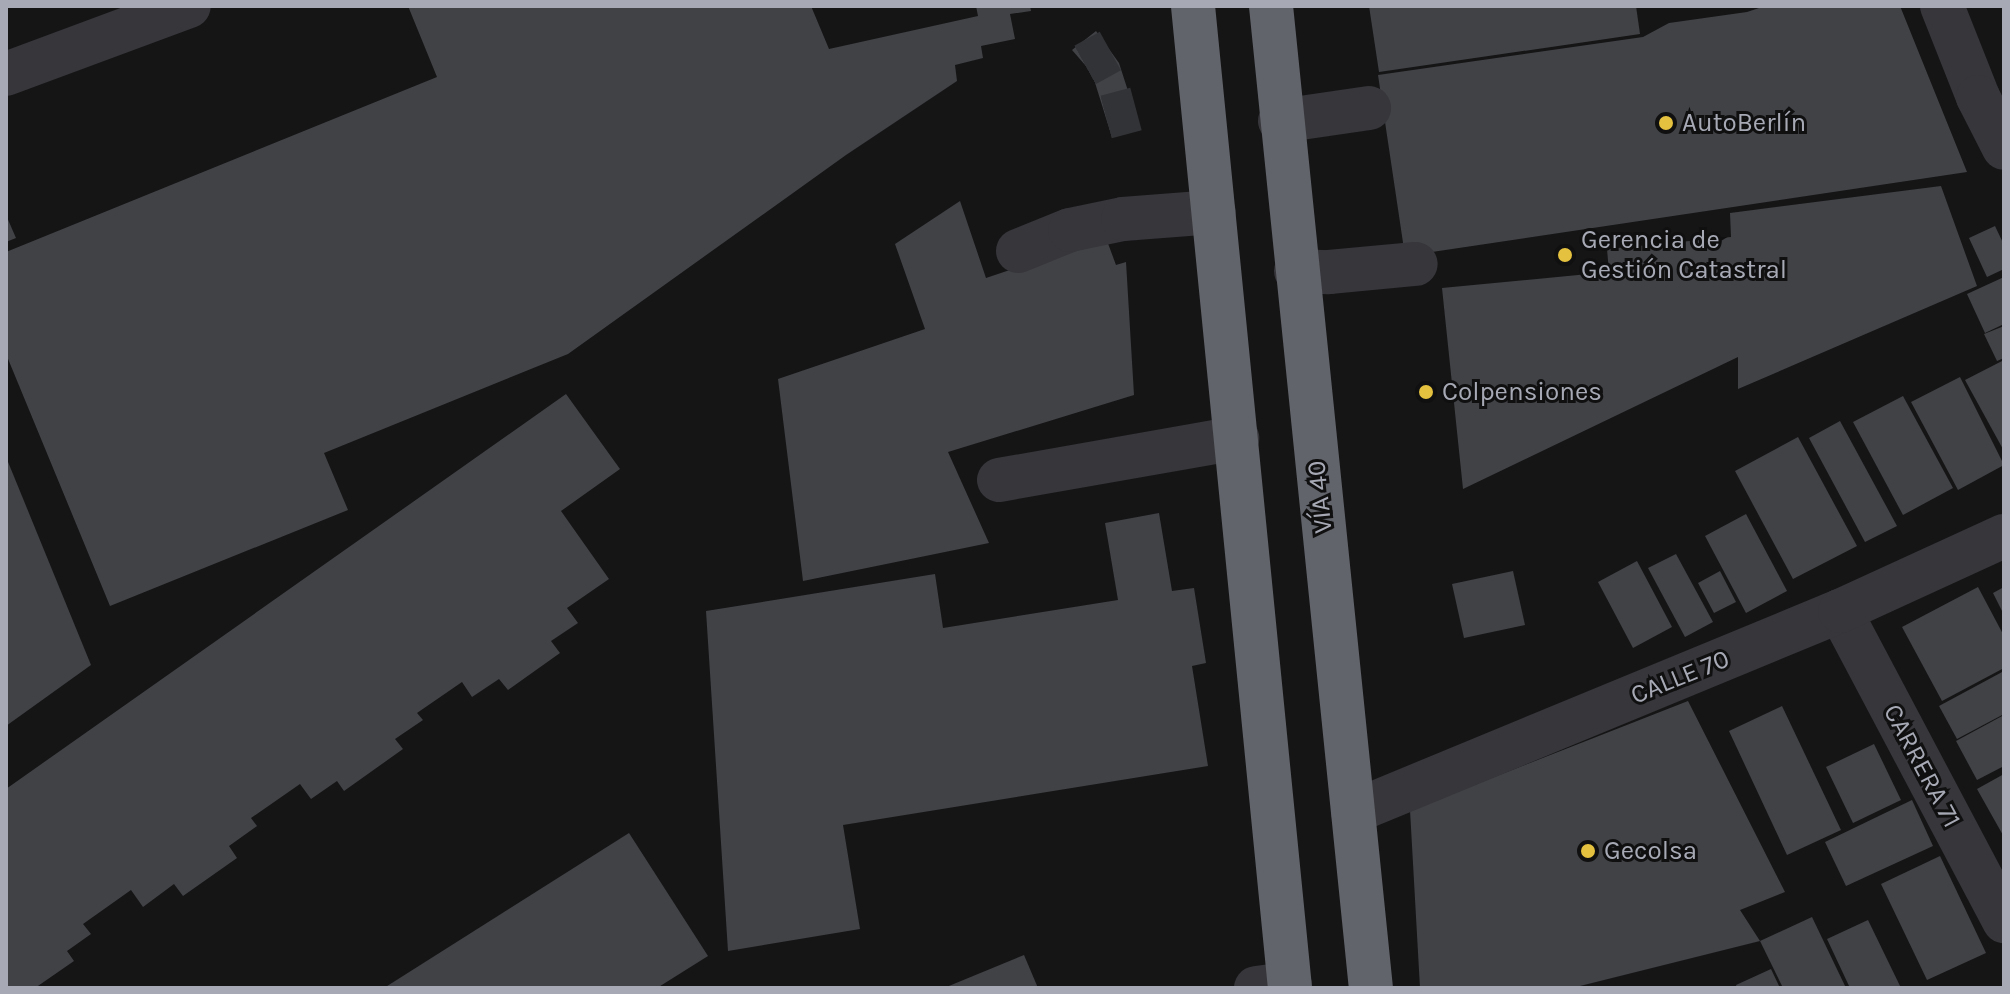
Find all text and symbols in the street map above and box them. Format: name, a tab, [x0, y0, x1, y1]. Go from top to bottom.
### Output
place label: AutoBerlín	[1682, 107, 1806, 139]
marker: AutoBerlín	[1657, 114, 1675, 132]
place label: Gerencia de Gestión Catastral	[1581, 224, 1787, 286]
marker: Gerencia de Gestión Catastral	[1556, 246, 1574, 264]
place label: Colpensiones	[1442, 376, 1602, 408]
marker: Colpensiones	[1417, 383, 1435, 401]
street label: VÍA 40	[1301, 459, 1339, 535]
street label: CALLE 70	[1626, 643, 1734, 711]
street label: CARRERA 71	[1876, 699, 1968, 833]
place label: Gecolsa	[1604, 835, 1697, 867]
marker: Gecolsa	[1579, 842, 1597, 860]

